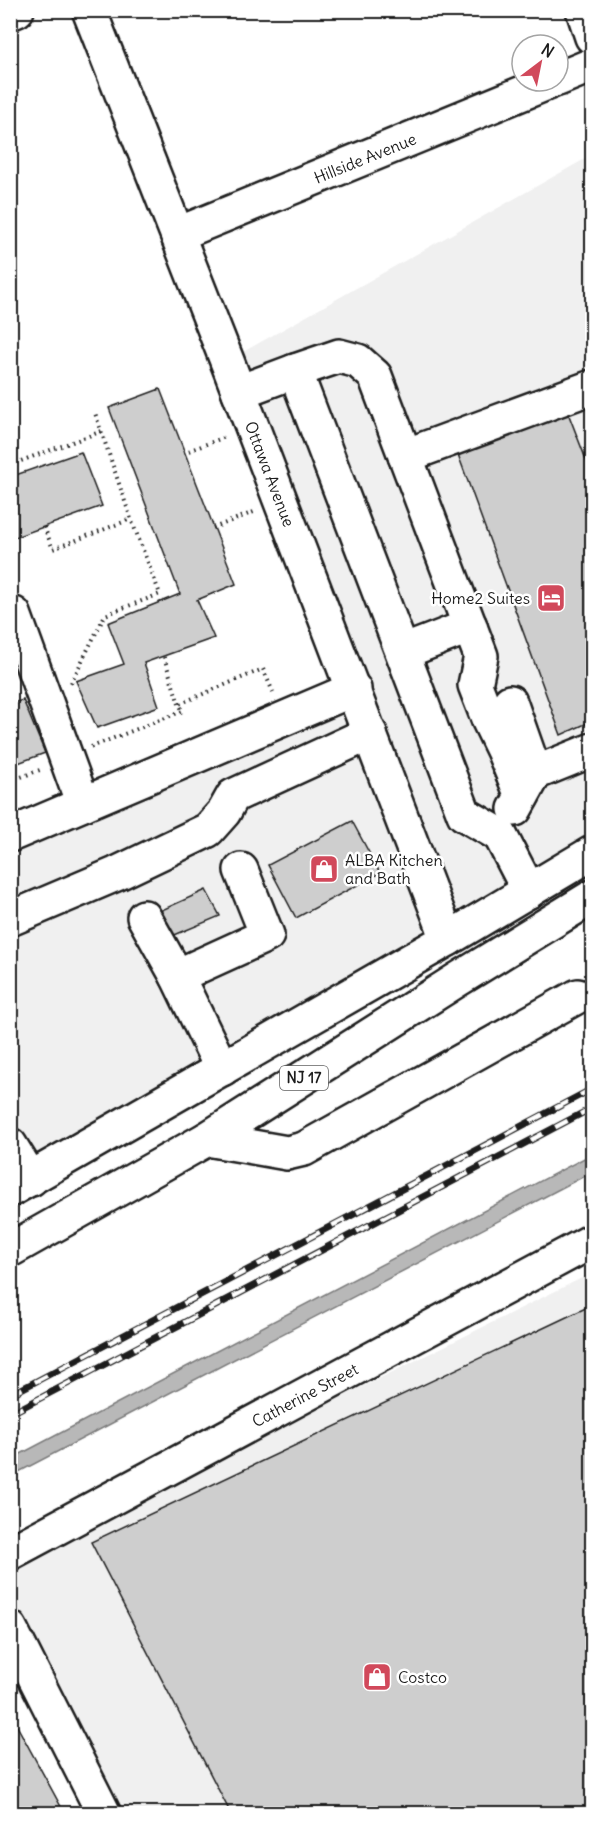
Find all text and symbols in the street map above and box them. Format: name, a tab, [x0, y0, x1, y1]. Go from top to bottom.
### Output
north arrow	[510, 33, 570, 93]
text: N	[538, 39, 558, 62]
street label: Hillside Avenue	[311, 128, 419, 188]
street label: Ottawa Avenue	[241, 418, 299, 530]
hotel icon: Home2 Suites	[535, 582, 567, 614]
place label: Home2 Suites	[431, 588, 530, 608]
place label: ALBA Kitchen and Bath	[345, 850, 443, 888]
shop icon: ALBA Kitchen and Bath	[308, 853, 340, 885]
road number: NJ 17	[280, 1066, 328, 1090]
street label: Catherine Street	[249, 1358, 362, 1431]
shop icon: Costco	[361, 1661, 393, 1693]
place label: Costco	[398, 1667, 447, 1687]

